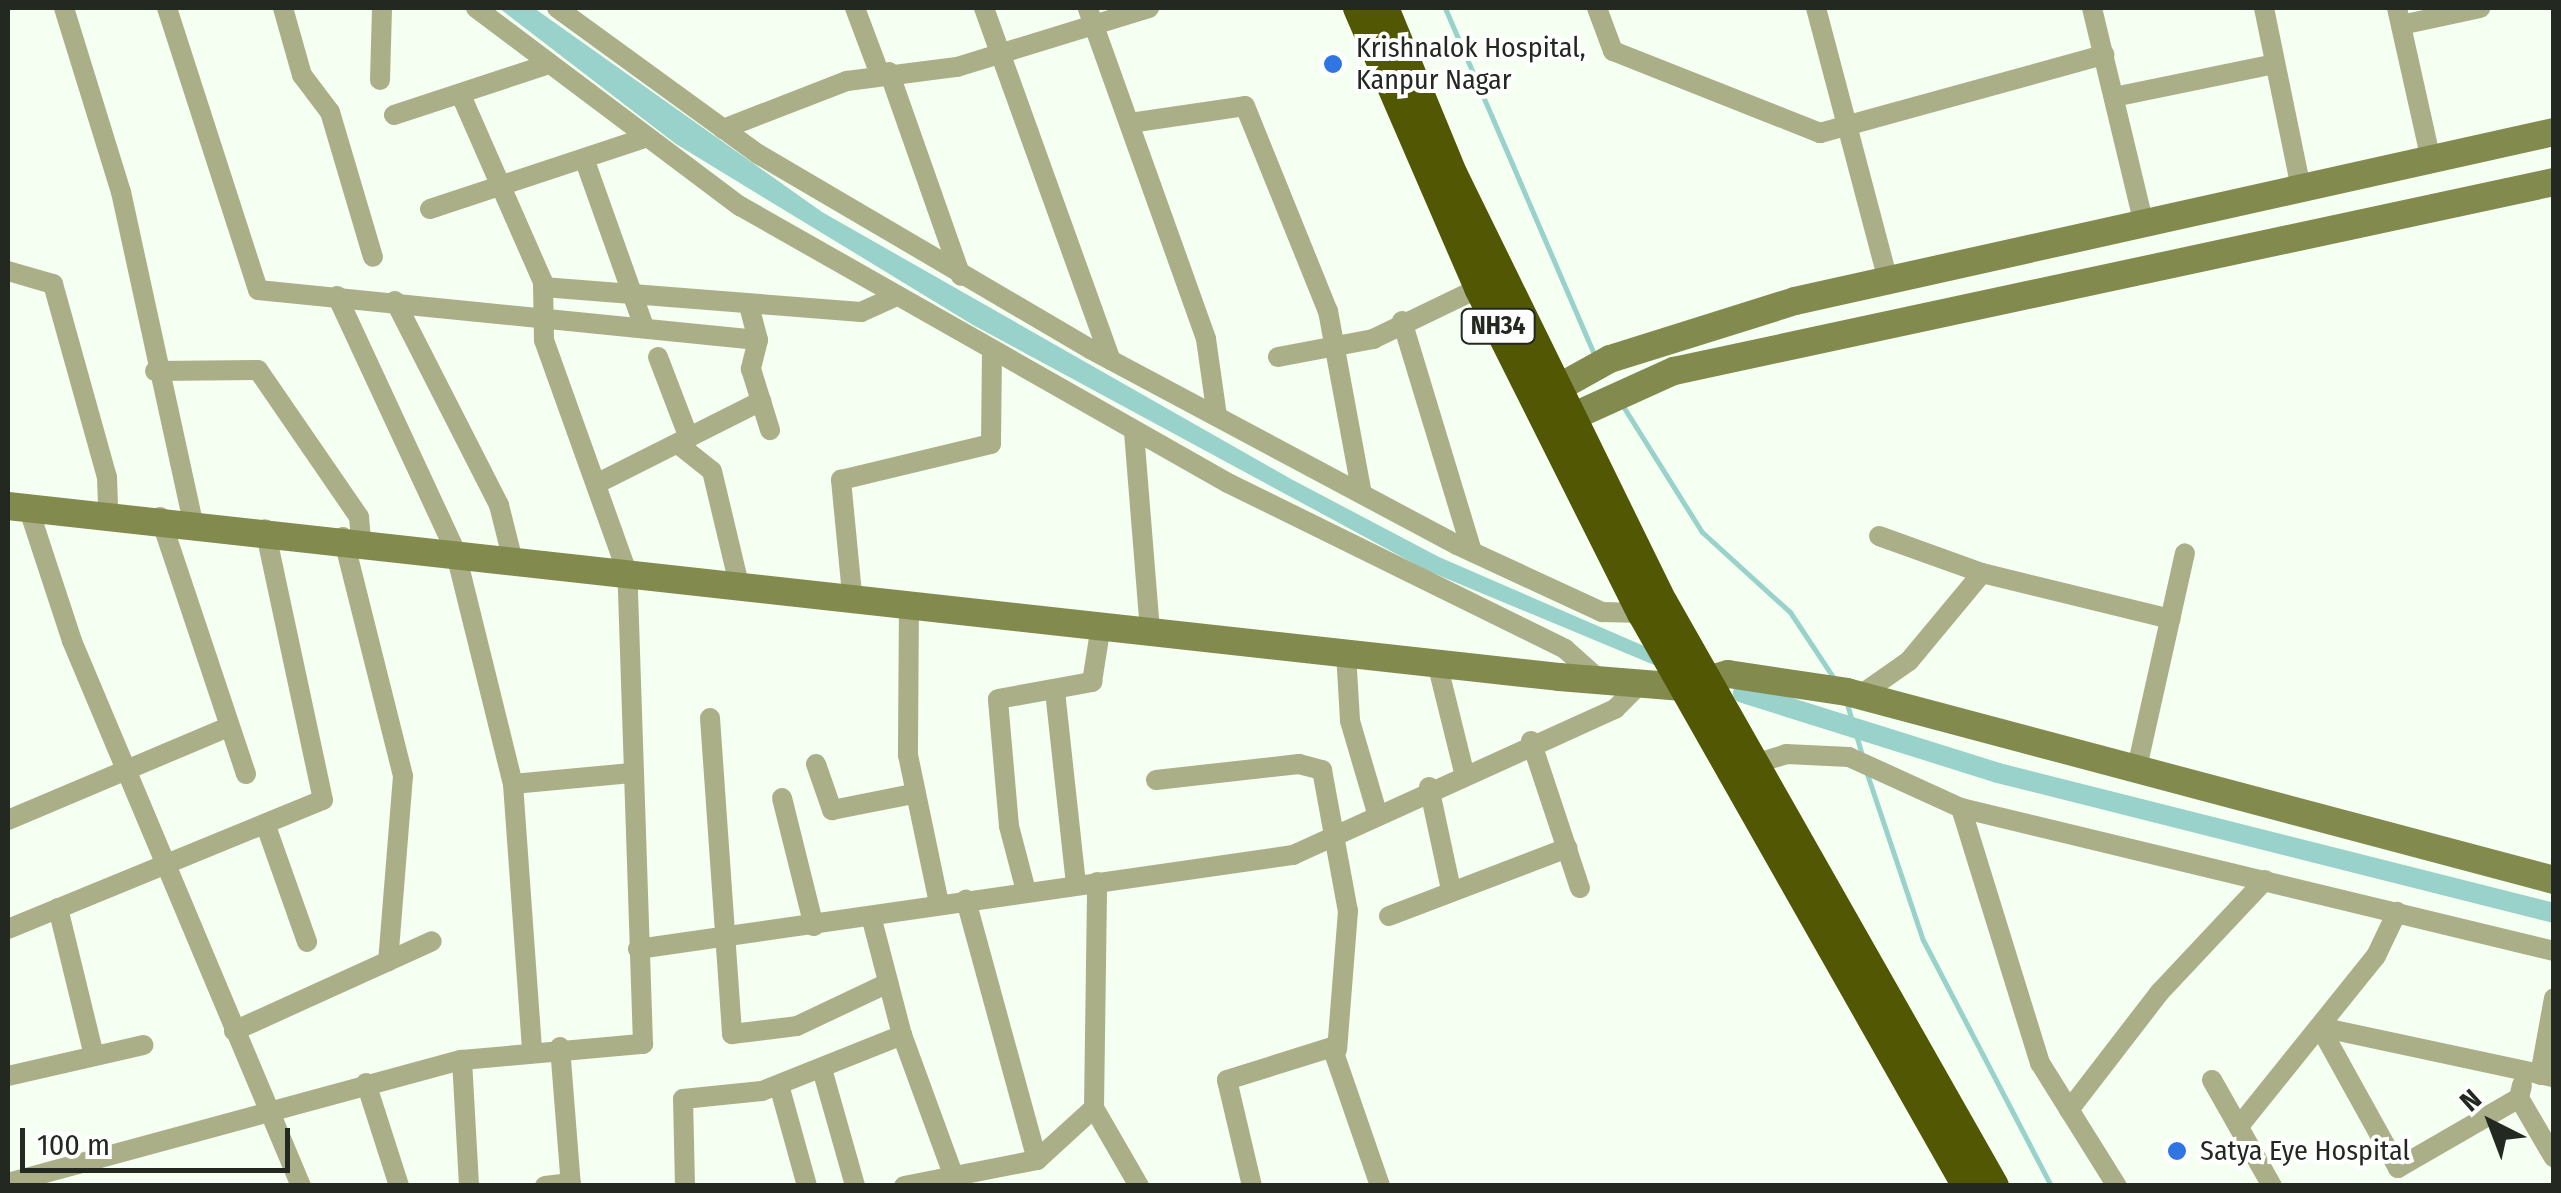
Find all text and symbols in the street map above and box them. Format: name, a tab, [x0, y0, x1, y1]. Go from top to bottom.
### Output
place label: Krishnalok Hospital, Kanpur Nagar	[1356, 31, 1586, 97]
marker: Krishnalok Hospital, Kanpur Nagar	[1320, 51, 1346, 77]
road number: NH34	[1460, 306, 1536, 346]
north arrow	[2441, 1073, 2541, 1173]
text: N	[2453, 1082, 2488, 1118]
scale bar	[25, 1108, 295, 1170]
text: 100 m	[37, 1127, 110, 1163]
place label: Satya Eye Hospital	[2200, 1134, 2410, 1168]
marker: Satya Eye Hospital	[2164, 1138, 2190, 1164]

